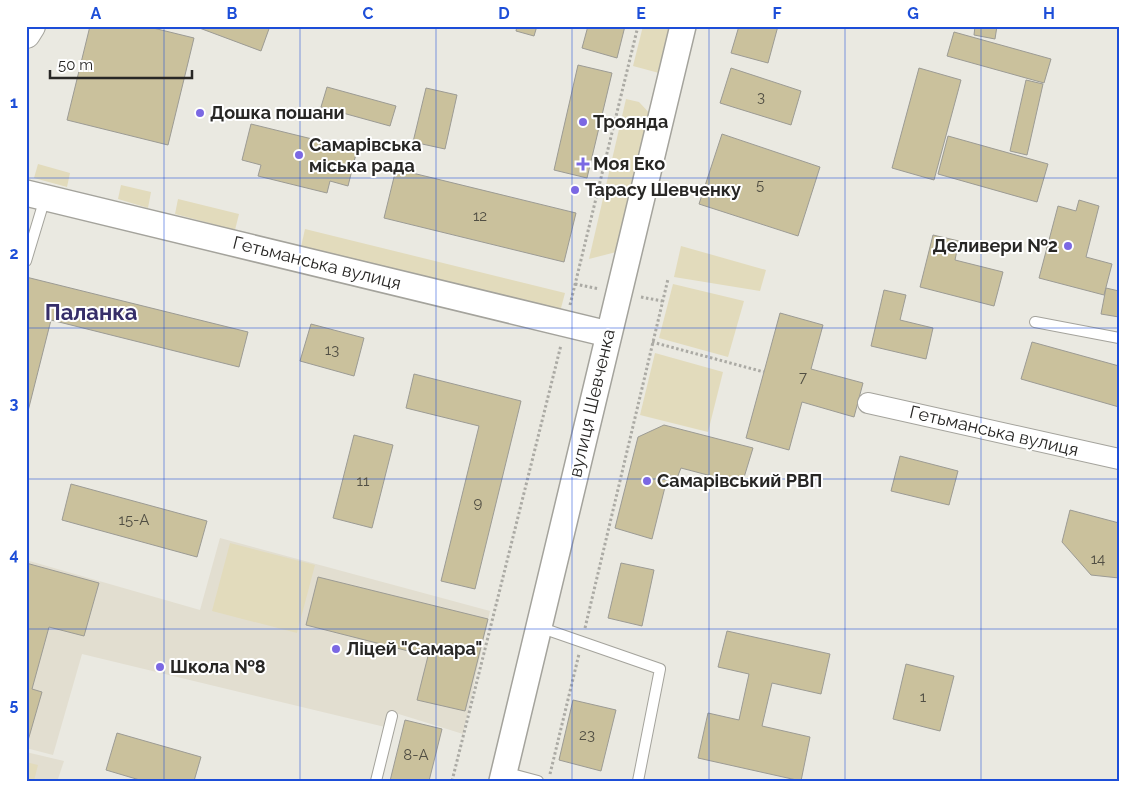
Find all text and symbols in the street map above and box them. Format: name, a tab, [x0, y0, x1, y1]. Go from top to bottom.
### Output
text: A	[91, 4, 102, 23]
text: B	[227, 4, 238, 23]
text: C	[363, 4, 374, 23]
text: D	[498, 4, 510, 23]
text: E	[636, 4, 646, 23]
text: F	[772, 4, 782, 23]
text: G	[907, 4, 919, 23]
text: H	[1043, 4, 1055, 23]
scale bar	[50, 48, 192, 80]
text: 50 m	[58, 56, 93, 74]
house number: 3	[757, 88, 765, 106]
text: 1	[10, 93, 18, 112]
place label: Дошка пошани	[210, 102, 345, 123]
marker: Дошка пошани	[194, 107, 206, 119]
place label: Троянда	[593, 111, 668, 132]
marker: Троянда	[577, 116, 589, 128]
place label: Самарівська міська рада	[309, 134, 422, 176]
marker: Самарівська міська рада	[293, 149, 305, 161]
place label: Моя Еко	[593, 153, 665, 174]
marker: Моя Еко	[577, 158, 589, 170]
house number: 5	[756, 176, 764, 194]
place label: Тарасу Шевченку	[585, 179, 741, 200]
marker: Тарасу Шевченку	[569, 184, 581, 196]
house number: 12	[473, 207, 487, 225]
street label: Гетьманська вулиця	[231, 231, 403, 294]
place label: Деливери №2	[933, 235, 1058, 256]
marker: Деливери №2	[1062, 240, 1074, 252]
text: 2	[9, 244, 19, 263]
district label: Паланка	[45, 299, 137, 325]
street label: вулиця Шевченка	[564, 327, 619, 479]
house number: 13	[325, 341, 339, 359]
house number: 7	[799, 368, 807, 386]
text: 3	[10, 394, 19, 413]
street label: Гетьманська вулиця	[908, 401, 1081, 460]
place label: Самарівський РВП	[657, 470, 822, 491]
house number: 11	[357, 472, 370, 490]
marker: Самарівський РВП	[641, 475, 653, 487]
house number: 9	[474, 494, 483, 512]
house number: 15-А	[119, 511, 149, 529]
text: 4	[9, 545, 19, 564]
house number: 14	[1091, 550, 1105, 568]
place label: Ліцей "Самара"	[346, 638, 482, 659]
marker: Ліцей "Самара"	[330, 643, 342, 655]
place label: Школа №8	[170, 656, 266, 677]
marker: Школа №8	[154, 661, 166, 673]
house number: 1	[920, 688, 927, 706]
text: 5	[10, 695, 19, 714]
house number: 23	[579, 726, 595, 744]
house number: 8-А	[403, 746, 429, 764]

